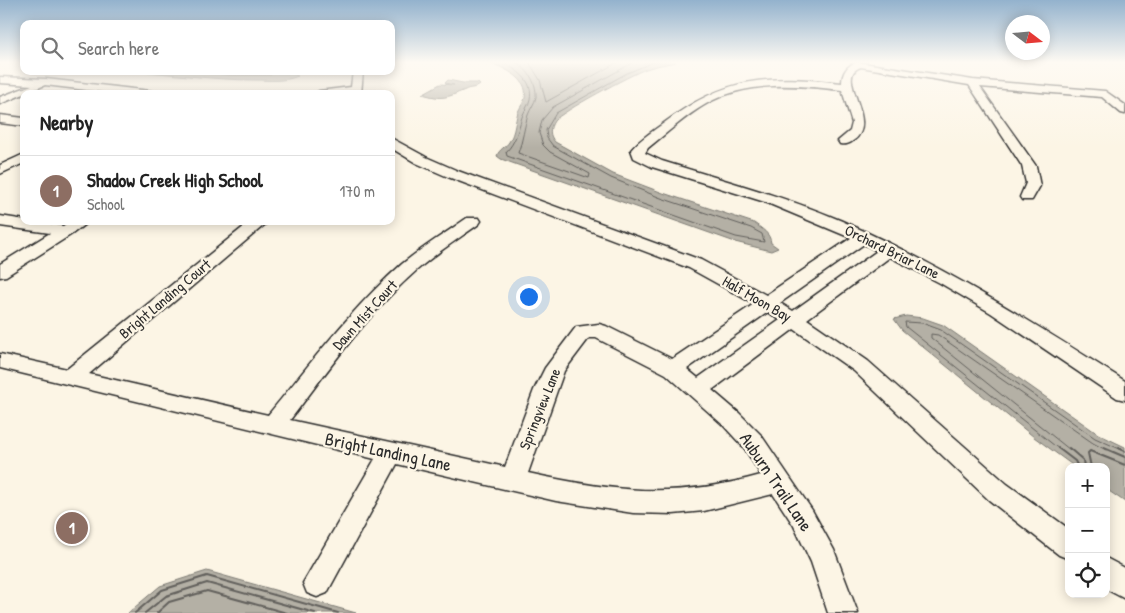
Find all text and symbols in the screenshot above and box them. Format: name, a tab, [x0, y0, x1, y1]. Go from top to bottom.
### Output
north arrow	[1005, 15, 1050, 60]
search box	[20, 20, 395, 75]
icon: search	[38, 34, 66, 62]
text: Search here	[78, 35, 159, 61]
text: Nearby	[40, 108, 93, 137]
text: Shadow Creek High School	[87, 167, 263, 193]
text: 1	[53, 180, 59, 202]
text: 170 m	[340, 180, 375, 202]
text: School	[87, 193, 124, 215]
street label: Orchard Briar Lane	[841, 219, 943, 284]
street label: Bright Landing Court	[114, 253, 216, 343]
street label: Half Moon Bay	[719, 270, 796, 327]
street label: Dawn Mist Court	[327, 274, 402, 354]
your location	[516, 284, 542, 310]
street label: Springview Lane	[514, 365, 565, 453]
street label: Bright Landing Lane	[323, 426, 453, 477]
street label: Auburn Trail Lane	[734, 427, 819, 536]
map controls	[1065, 463, 1110, 598]
button: +	[1065, 463, 1110, 508]
button: −	[1065, 508, 1110, 553]
pin: 1	[56, 509, 88, 547]
button: locate	[1065, 553, 1110, 598]

